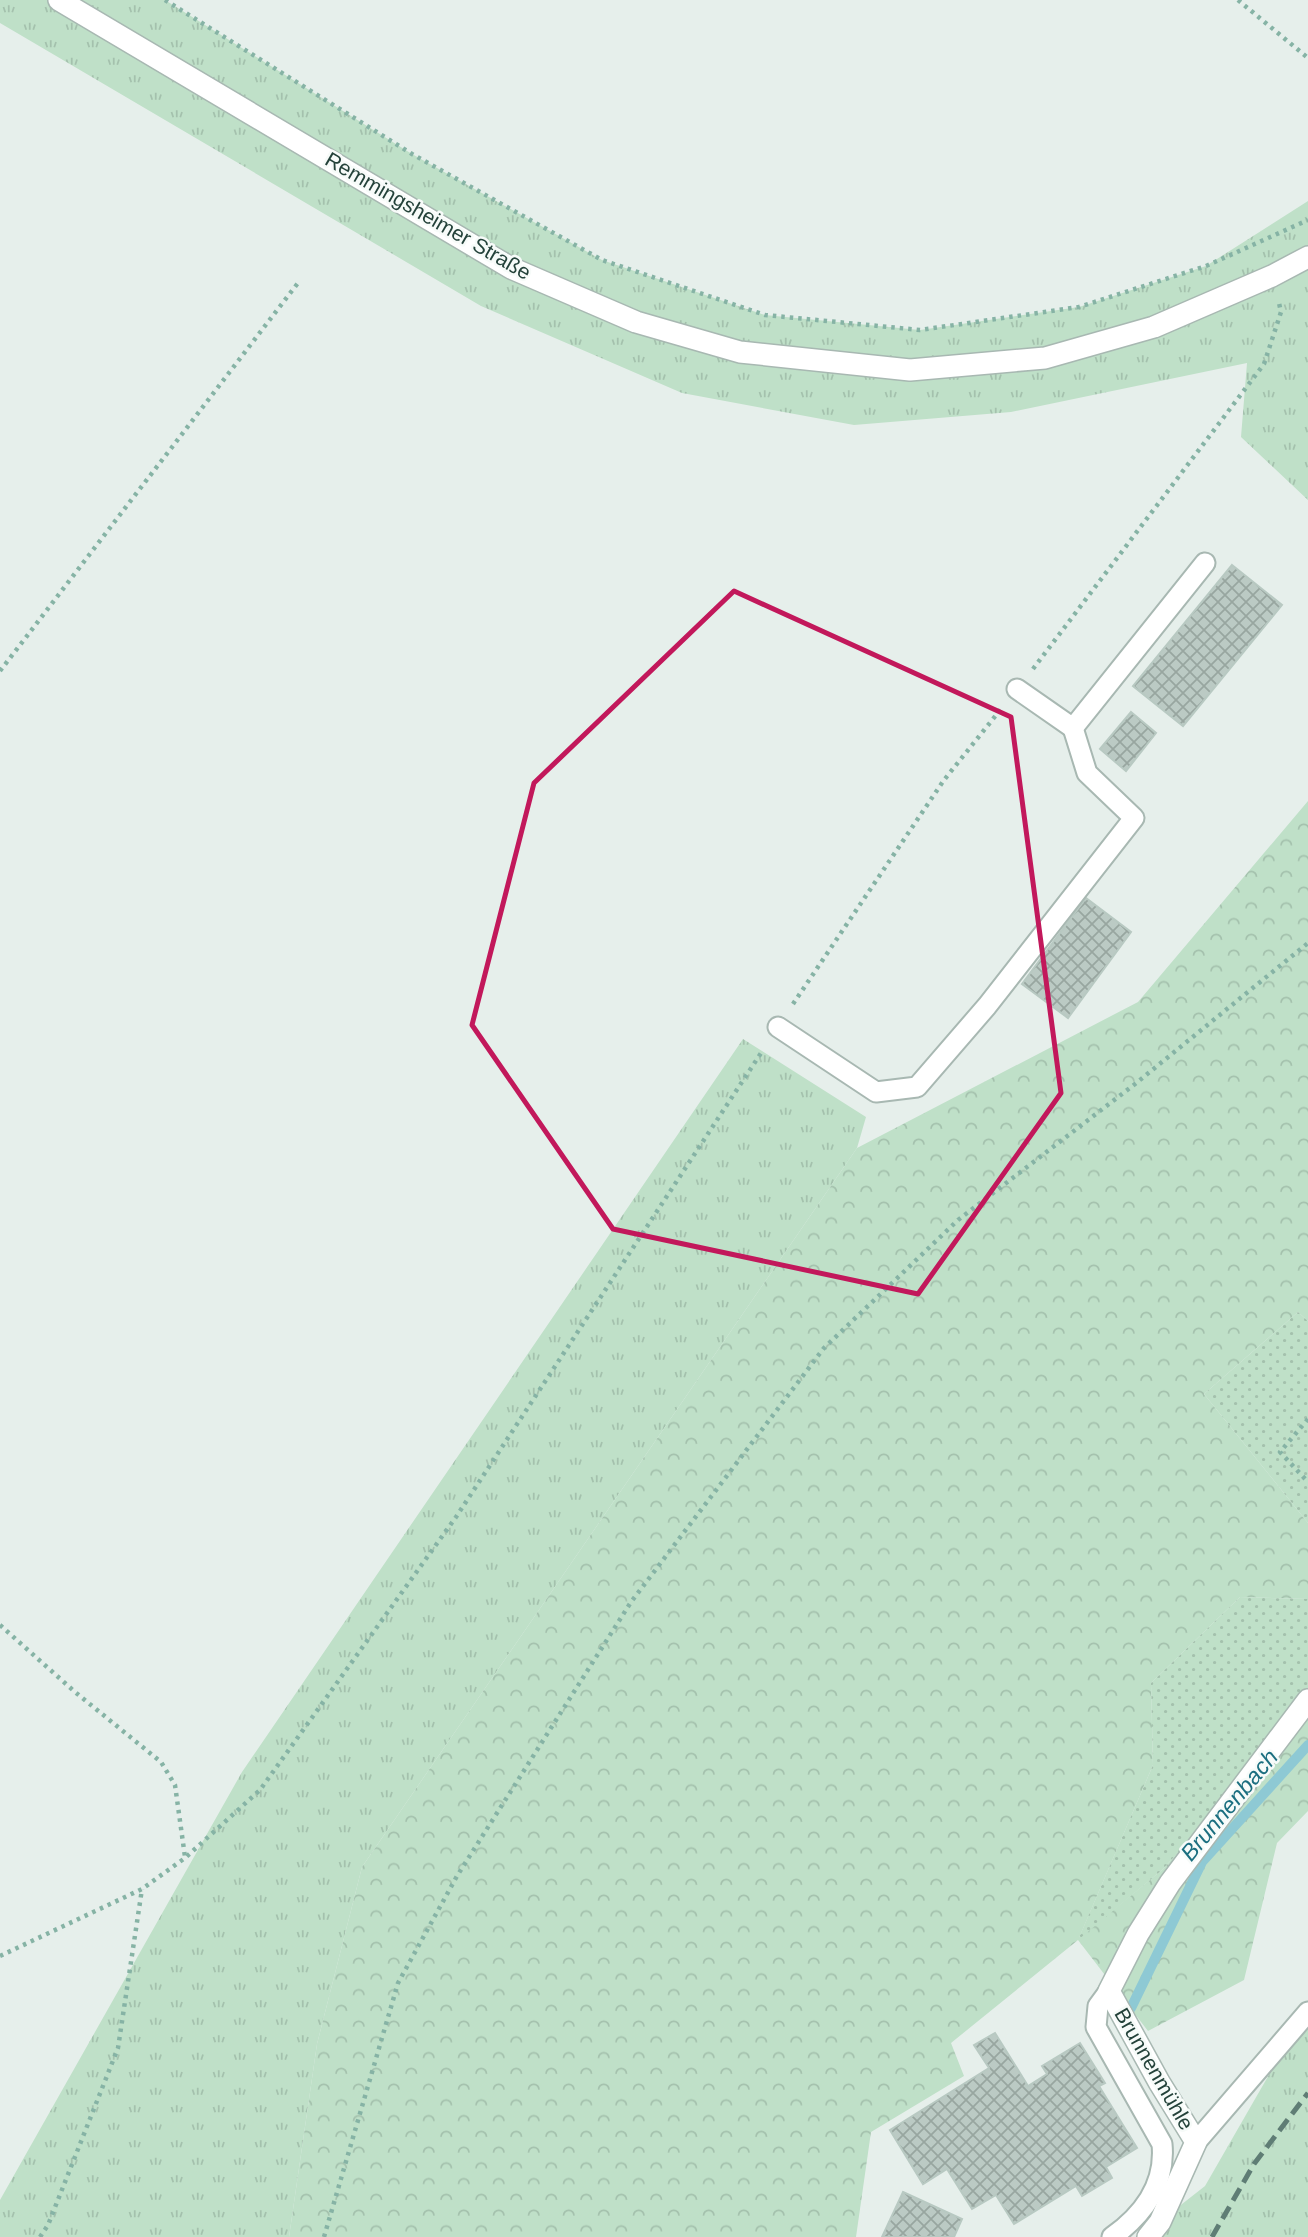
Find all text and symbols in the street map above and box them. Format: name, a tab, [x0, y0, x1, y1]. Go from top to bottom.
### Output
street label: Remmingsheimer Straße	[321, 147, 535, 284]
water label: Brunnenbach	[1175, 1744, 1283, 1866]
street label: Brunnenmühle	[1110, 2004, 1199, 2134]

